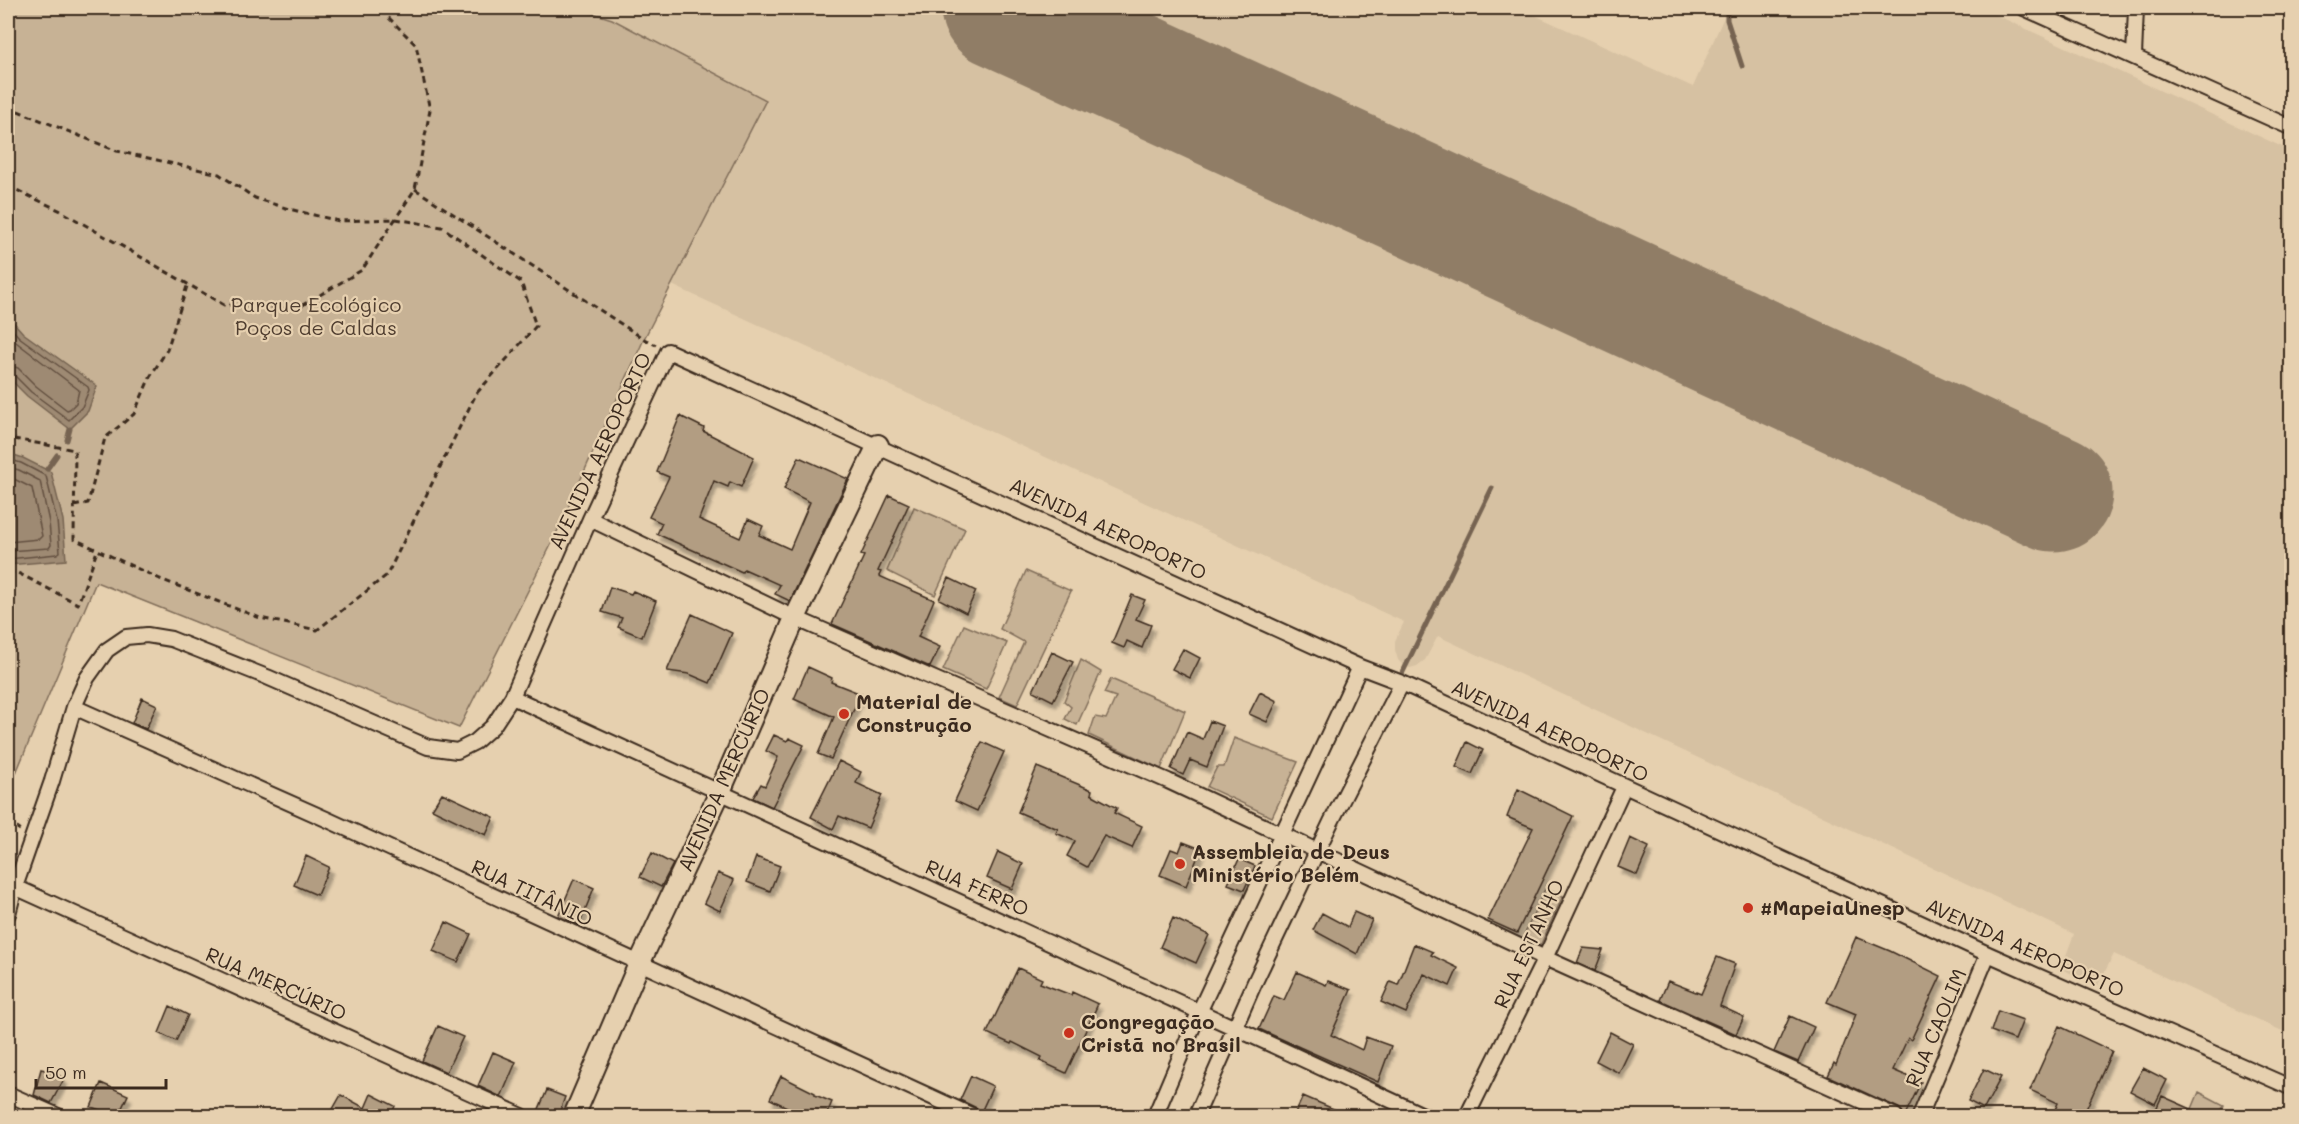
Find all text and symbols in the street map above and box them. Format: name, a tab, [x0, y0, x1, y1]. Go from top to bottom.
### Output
park label: Parque Ecológico Poços de Caldas	[231, 291, 401, 340]
street label: AVENIDA AEROPORTO	[542, 348, 656, 553]
street label: AVENIDA AEROPORTO	[1006, 471, 1211, 585]
street label: AVENIDA AEROPORTO	[1448, 673, 1653, 787]
street label: AVENIDA MERCÚRIO	[671, 684, 775, 875]
place label: Material de Construção	[856, 688, 972, 737]
marker: Material de Construção	[837, 707, 851, 721]
place label: Assembleia de Deus Ministério Belém	[1192, 838, 1390, 887]
street label: RUA TITÂNIO	[468, 853, 597, 931]
street label: RUA FERRO	[922, 853, 1033, 921]
marker: Assembleia de Deus Ministério Belém	[1173, 857, 1187, 871]
street label: RUA ESTANHO	[1487, 875, 1569, 1012]
street label: AVENIDA AEROPORTO	[1922, 892, 2129, 1003]
place label: #MapeiaUnesp	[1760, 894, 1905, 920]
marker: #MapeiaUnesp	[1741, 901, 1755, 915]
street label: RUA MERCÚRIO	[202, 940, 351, 1026]
street label: RUA CAOLIM	[1899, 965, 1972, 1090]
place label: Congregação Cristã no Brasil	[1081, 1008, 1241, 1057]
marker: Congregação Cristã no Brasil	[1062, 1026, 1076, 1040]
scale bar	[36, 1052, 166, 1090]
text: 50 m	[45, 1060, 87, 1084]

